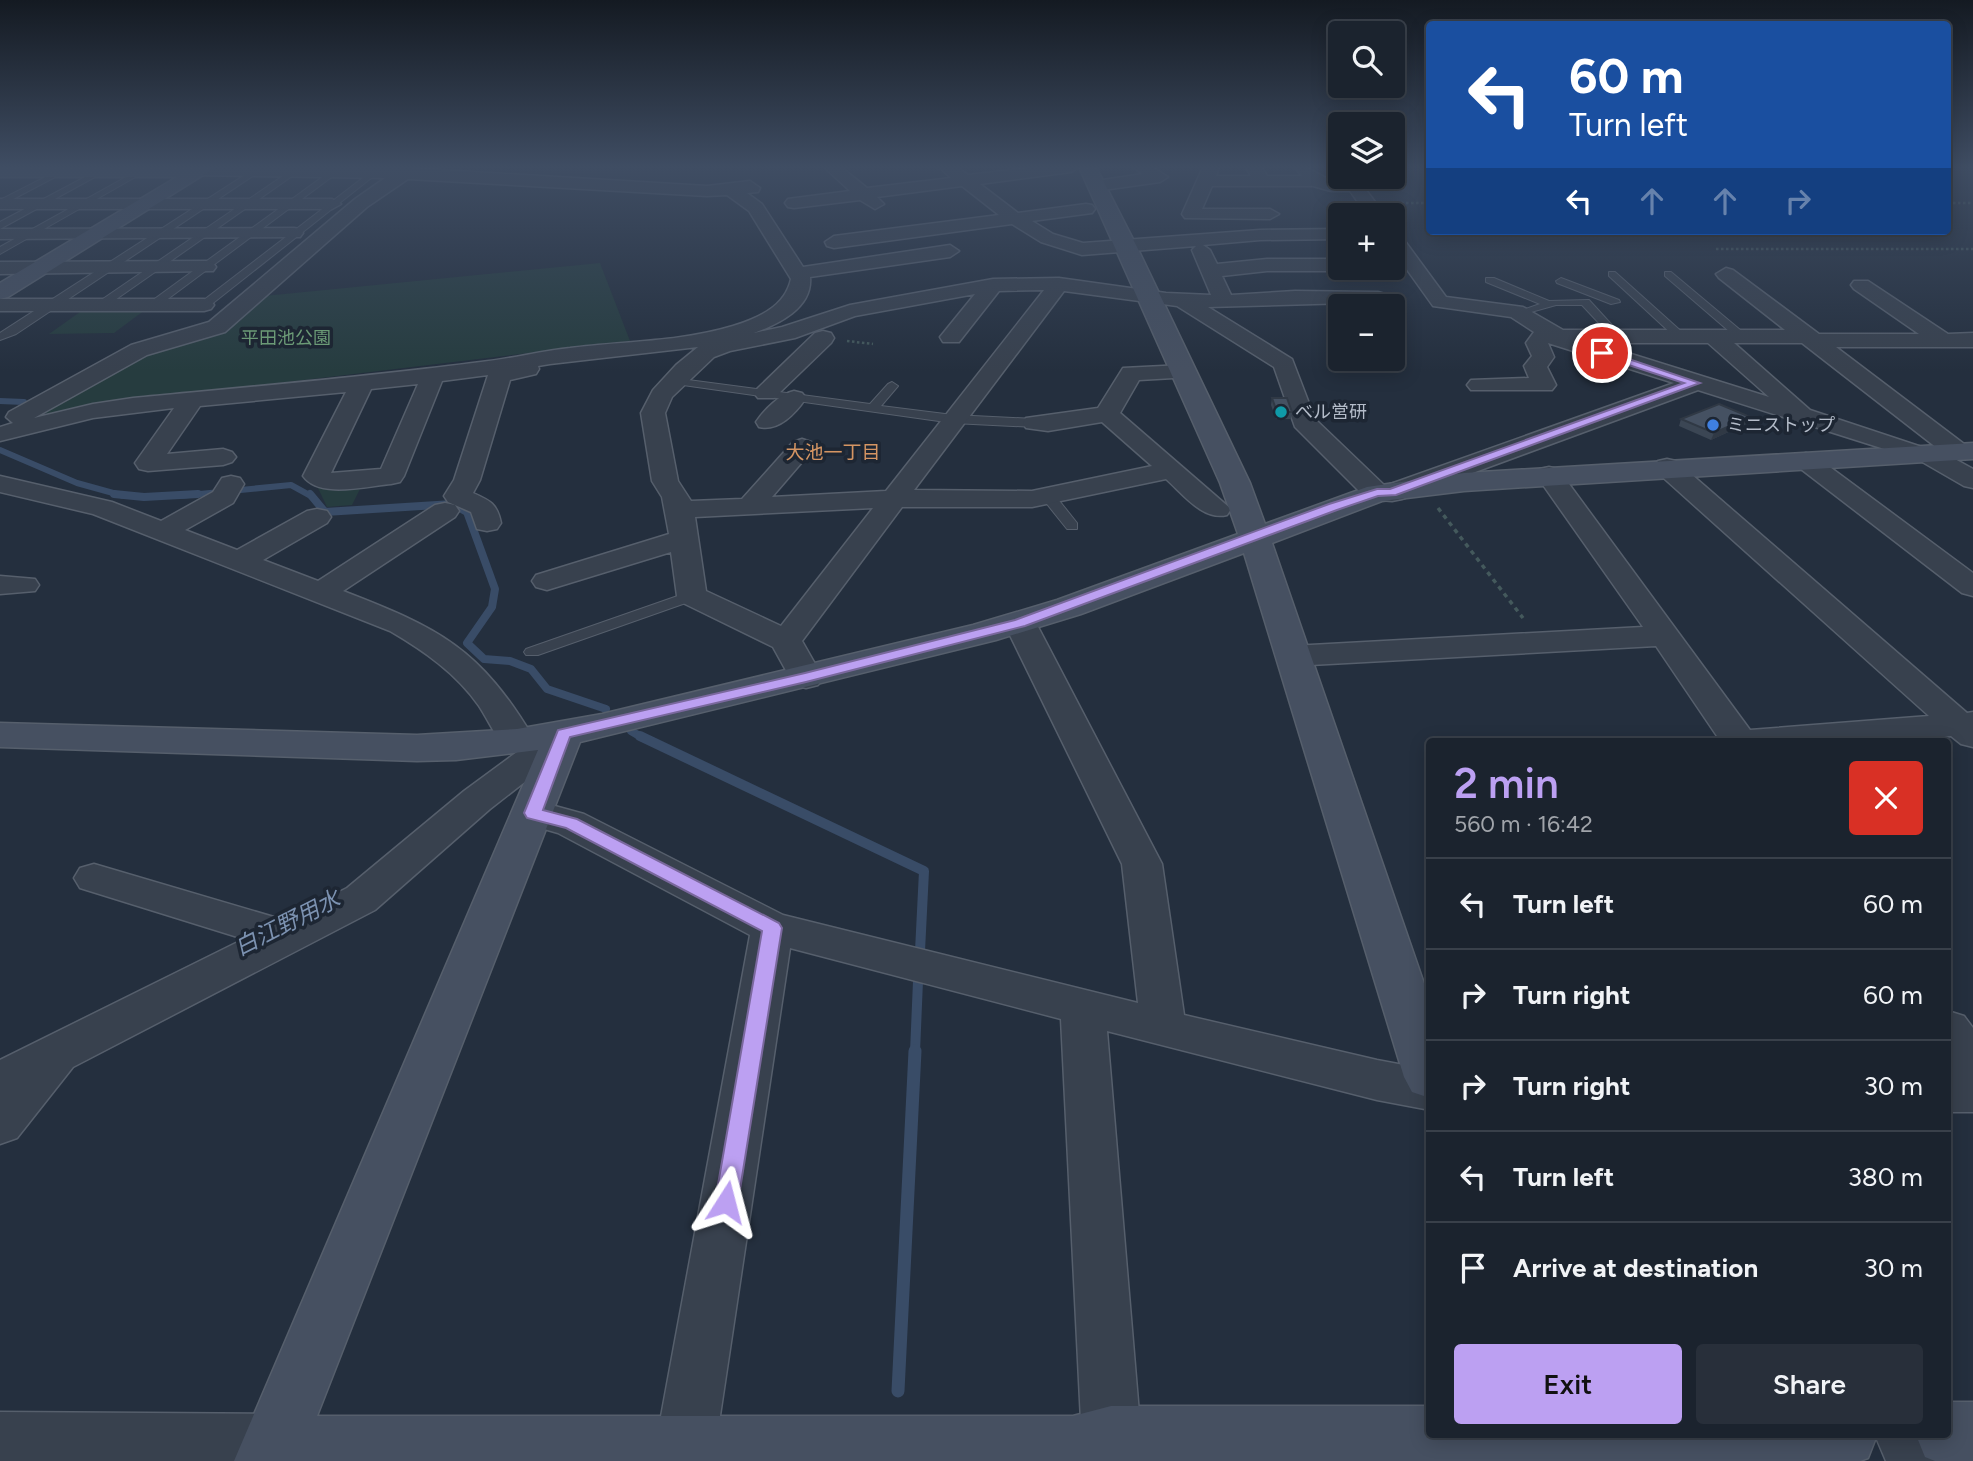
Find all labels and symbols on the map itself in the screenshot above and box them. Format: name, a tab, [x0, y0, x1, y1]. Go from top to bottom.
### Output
pin	[1572, 323, 1632, 383]
park label: 平田池公園	[241, 327, 331, 349]
place label: べル営研	[1295, 401, 1367, 423]
marker: べル営研	[1273, 404, 1289, 420]
place label: ミニストップ	[1727, 414, 1835, 436]
marker: ミニストップ	[1705, 417, 1721, 433]
district label: 大池一丁目	[785, 441, 881, 464]
water label: 白江野用水	[229, 883, 347, 962]
position arrow	[689, 1165, 763, 1239]

